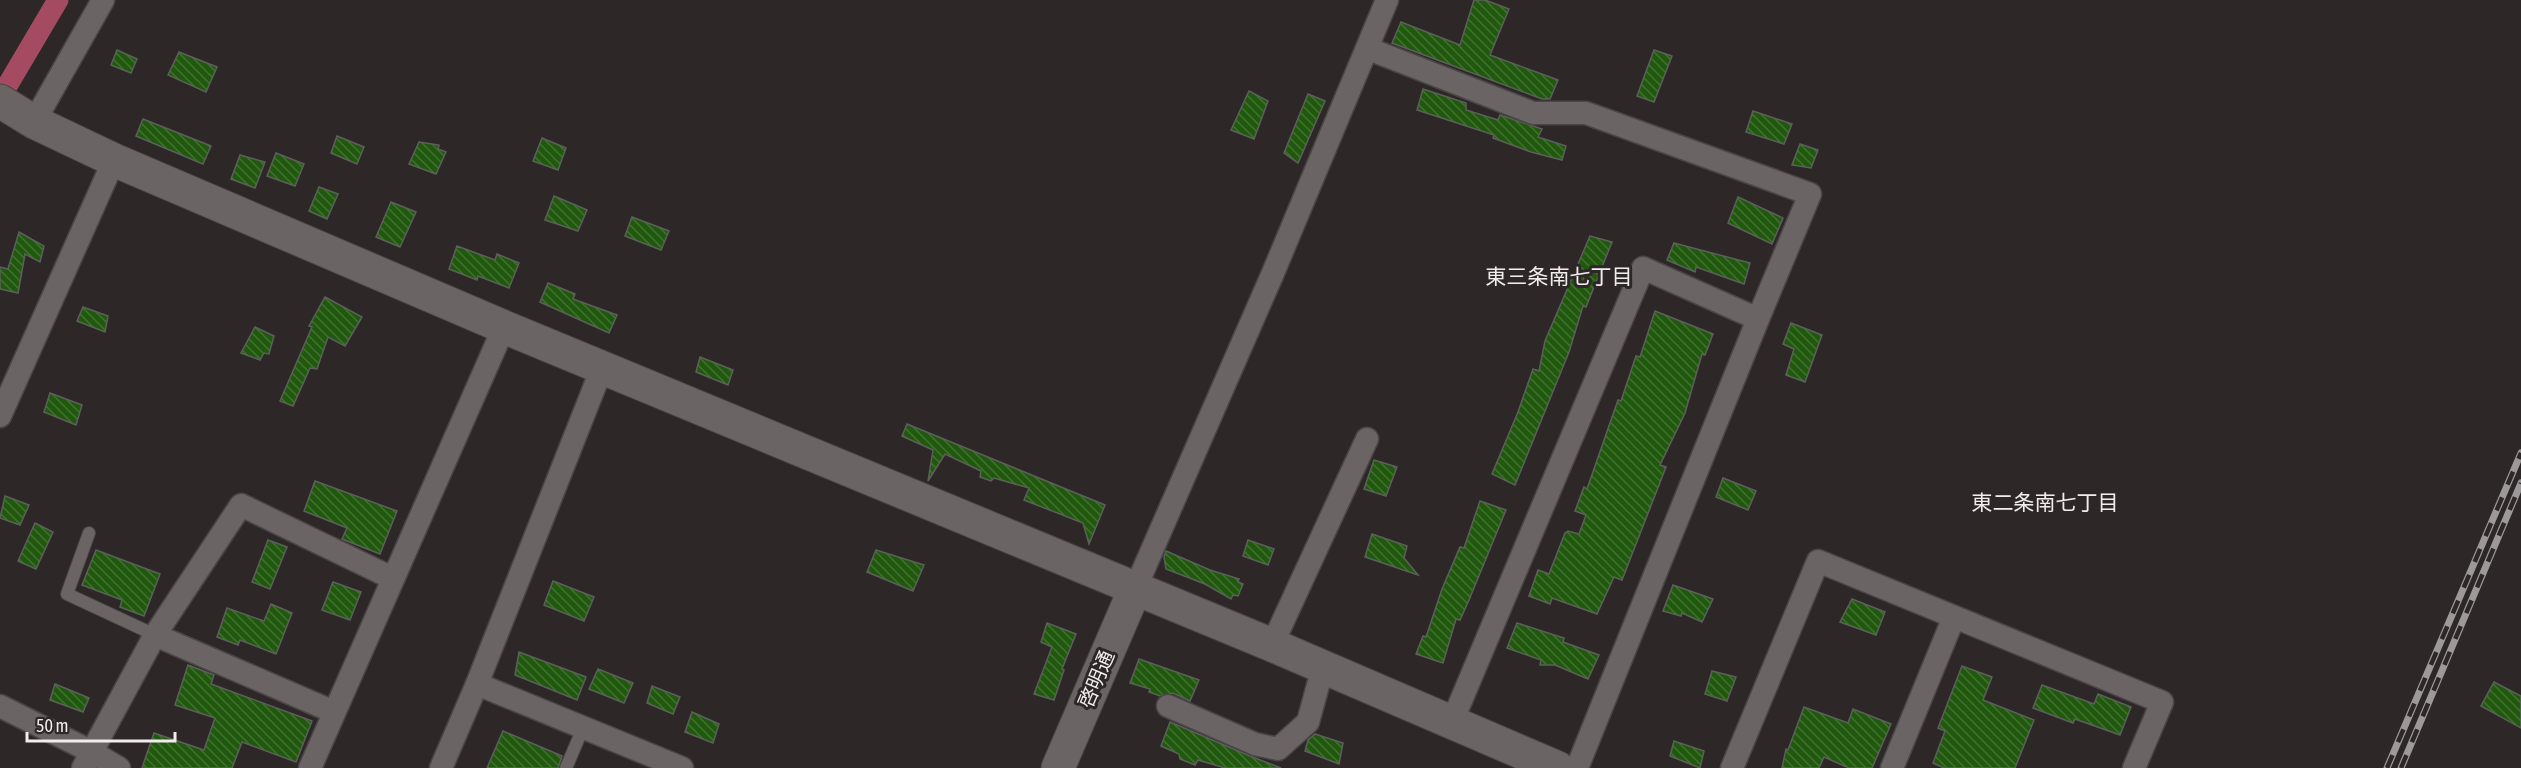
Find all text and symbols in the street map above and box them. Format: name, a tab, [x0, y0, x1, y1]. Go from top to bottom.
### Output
district label: 東三条南七丁目	[1486, 264, 1633, 288]
district label: 東二条南七丁目	[1972, 490, 2119, 514]
street label: 啓明通	[1074, 647, 1118, 711]
scale bar	[27, 705, 176, 743]
text: 50 m	[36, 715, 68, 736]

